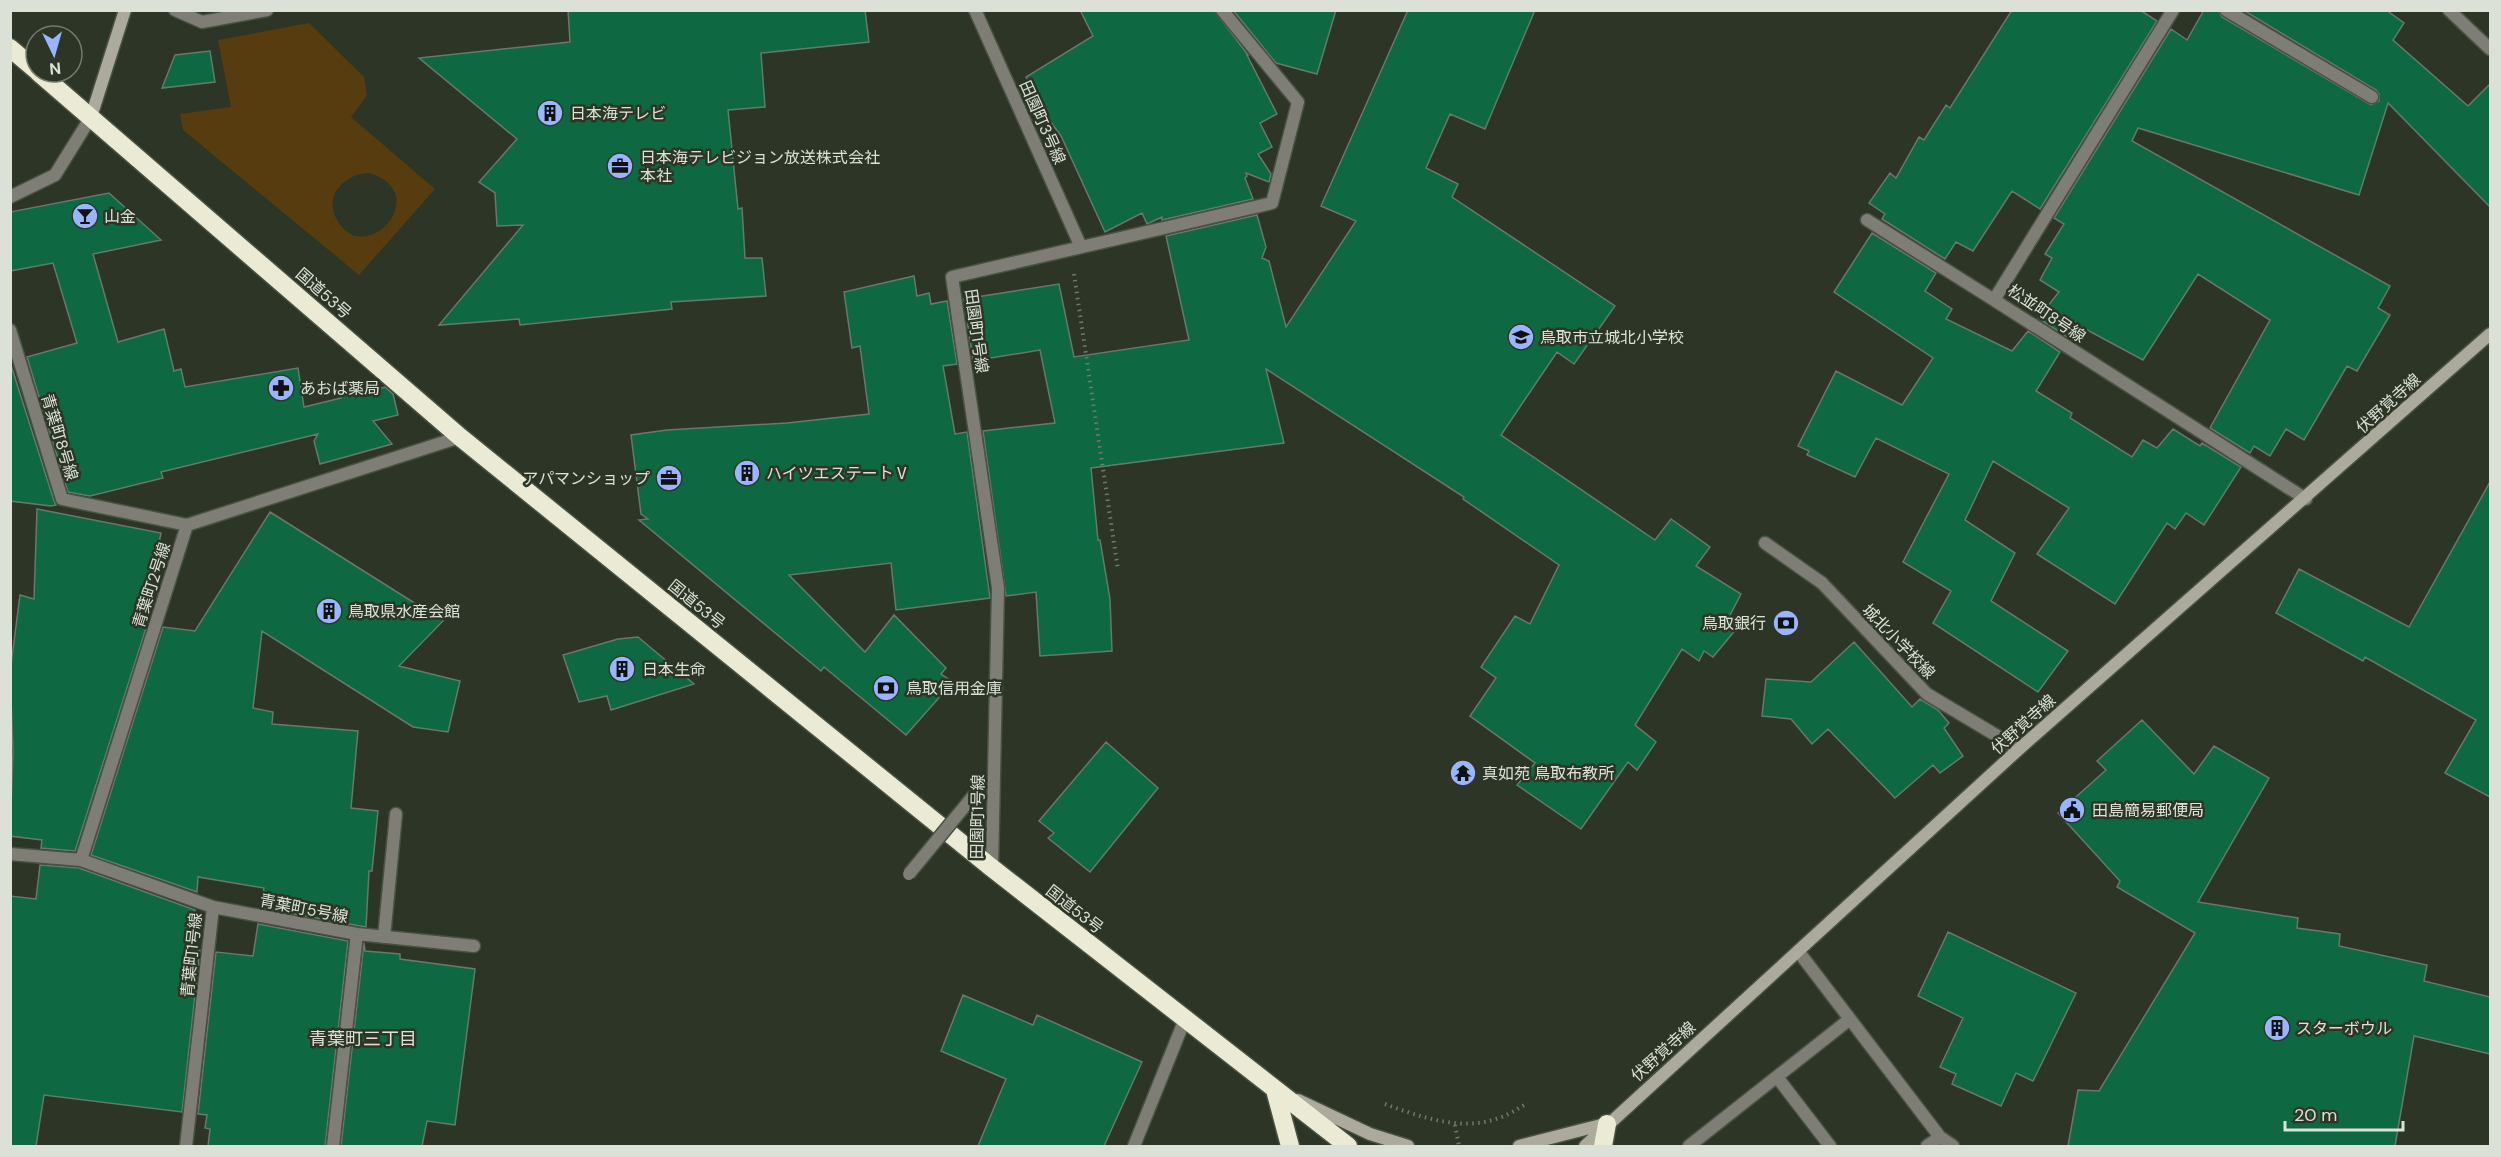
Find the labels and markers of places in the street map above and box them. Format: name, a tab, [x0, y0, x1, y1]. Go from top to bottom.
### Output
building icon: 日本海テレビ	[535, 98, 565, 128]
place label: 日本海テレビ	[570, 103, 666, 124]
place label: 日本海テレビジョン放送株式会社 本社	[640, 147, 880, 186]
office icon: 日本海テレビジョン放送株式会社 本社	[605, 151, 635, 181]
bar icon: 山金	[70, 201, 100, 231]
place label: 山金	[104, 206, 136, 227]
school or university icon: 鳥取市立城北小学校	[1506, 322, 1536, 352]
place label: 鳥取市立城北小学校	[1540, 327, 1684, 348]
pharmacy icon: あおば薬局	[266, 373, 296, 403]
place label: あおば薬局	[300, 378, 380, 399]
building icon: ハイツエステートⅤ	[732, 458, 762, 488]
office icon: アパマンショップ	[654, 463, 684, 493]
place label: ハイツエステートⅤ	[766, 463, 910, 484]
place label: アパマンショップ	[522, 468, 650, 489]
building icon: 鳥取県水産会館	[314, 596, 344, 626]
place label: 鳥取県水産会館	[348, 601, 460, 622]
bank icon: 鳥取銀行	[1771, 608, 1801, 638]
place label: 鳥取銀行	[1702, 613, 1766, 634]
building icon: 日本生命	[607, 654, 637, 684]
place label: 日本生命	[642, 659, 706, 680]
bank icon: 鳥取信用金庫	[871, 673, 901, 703]
place label: 鳥取信用金庫	[906, 678, 1002, 699]
temple icon: 真如苑 鳥取布教所	[1448, 758, 1478, 788]
place label: 真如苑 鳥取布教所	[1482, 763, 1614, 784]
public building icon: 田島簡易郵便局	[2057, 795, 2087, 825]
place label: 田島簡易郵便局	[2092, 800, 2204, 821]
building icon: スターボウル	[2262, 1013, 2292, 1043]
place label: スターボウル	[2296, 1018, 2392, 1039]

